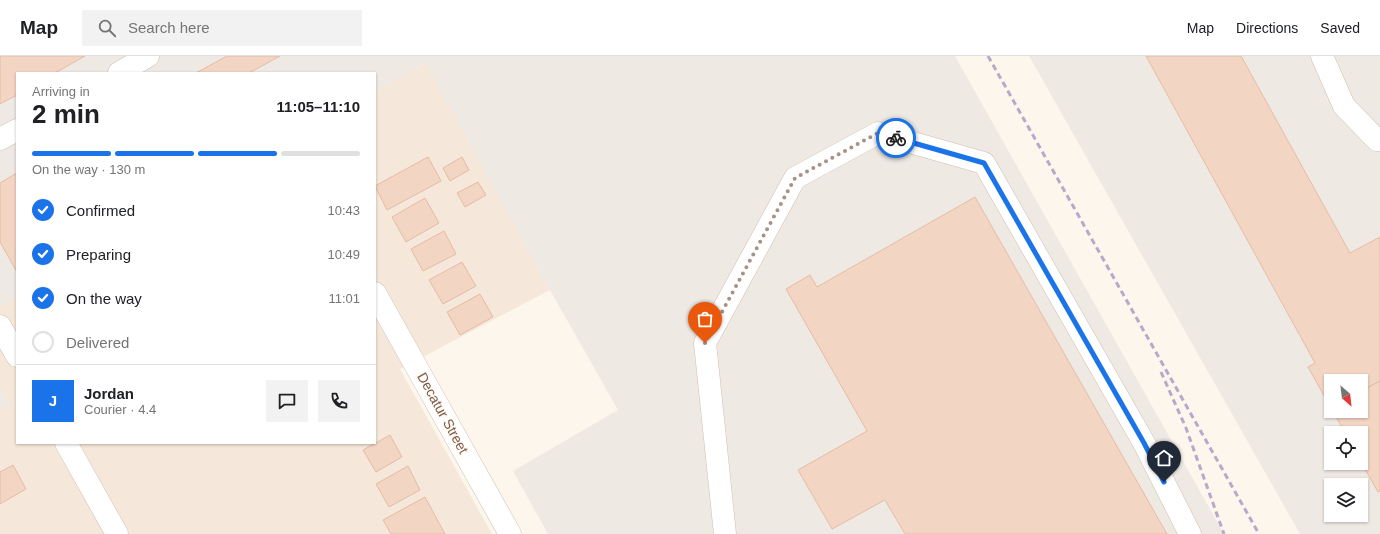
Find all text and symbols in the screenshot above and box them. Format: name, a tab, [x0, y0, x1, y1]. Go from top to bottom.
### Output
search box	[82, 10, 362, 46]
text: Map	[20, 17, 58, 38]
icon: search	[96, 17, 118, 39]
text: Search here	[128, 19, 210, 36]
text: Map	[1187, 20, 1214, 36]
text: Directions	[1236, 20, 1298, 36]
text: Saved	[1320, 20, 1360, 36]
text: Arriving in	[32, 84, 90, 99]
text: 11:05–11:10	[277, 98, 360, 115]
text: 2 min	[32, 99, 100, 129]
courier	[876, 118, 916, 158]
icon: bike	[885, 127, 907, 149]
text: On the way · 130 m	[32, 162, 145, 177]
icon: check	[32, 199, 54, 221]
text: Confirmed	[66, 202, 135, 219]
text: 10:43	[327, 203, 360, 218]
icon: check	[32, 243, 54, 265]
text: Preparing	[66, 246, 131, 263]
text: 10:49	[327, 247, 360, 262]
icon: check	[32, 287, 54, 309]
text: On the way	[66, 290, 142, 307]
text: 11:01	[328, 291, 360, 306]
pin	[688, 302, 722, 343]
icon: bag	[694, 308, 716, 330]
text: Delivered	[66, 334, 129, 351]
street label: Decatur Street	[414, 370, 472, 456]
north arrow	[1324, 374, 1368, 418]
map controls	[1324, 374, 1368, 522]
button: chat	[266, 380, 308, 422]
button: phone	[318, 380, 360, 422]
text: Jordan	[84, 385, 134, 402]
text: J	[49, 392, 57, 409]
text: Courier · 4.4	[84, 402, 156, 417]
button: locate	[1324, 426, 1368, 470]
pin	[1147, 441, 1181, 482]
icon: home	[1153, 447, 1175, 469]
button: layers	[1324, 478, 1368, 522]

